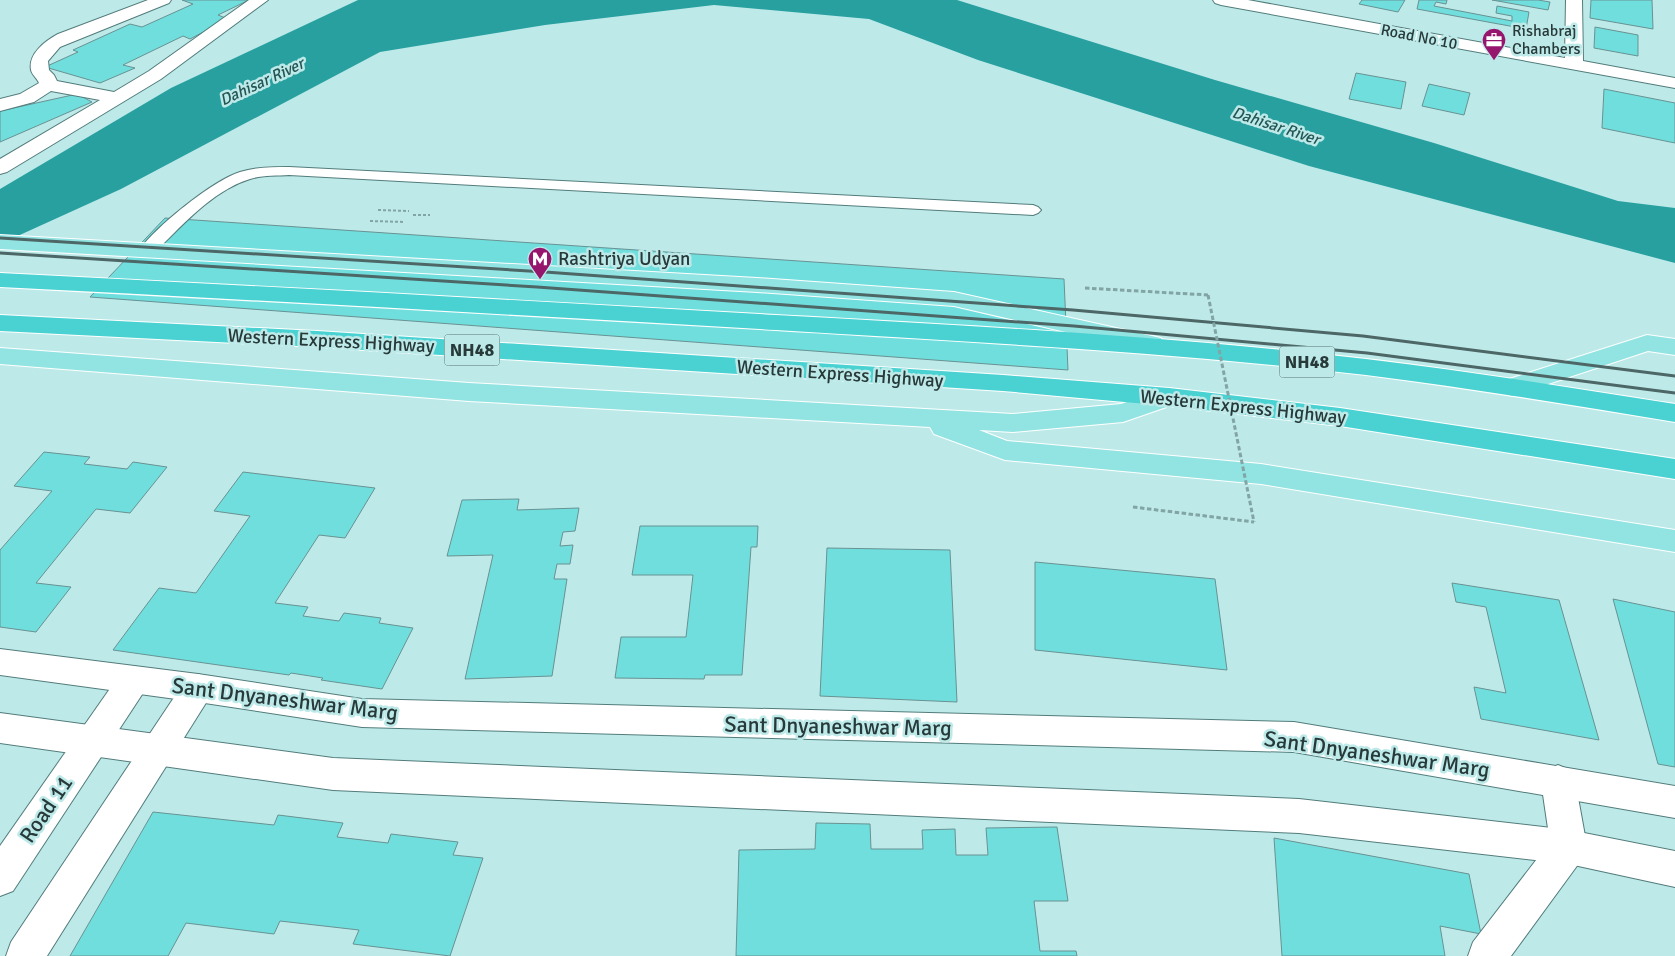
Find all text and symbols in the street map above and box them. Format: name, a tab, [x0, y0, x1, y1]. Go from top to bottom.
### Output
street label: Road No 10	[1379, 20, 1459, 54]
place label: Rishabraj Chambers	[1512, 21, 1581, 59]
office icon: Rishabraj Chambers	[1481, 27, 1507, 61]
water label: Dahisar River	[217, 53, 309, 110]
water label: Dahisar River	[1230, 102, 1324, 150]
metro station icon: Rashtriya Udyan	[527, 246, 553, 280]
place label: Rashtriya Udyan	[558, 247, 690, 271]
street label: Western Express Highway	[227, 324, 435, 358]
road number: NH48	[444, 334, 500, 366]
road number: NH48	[1280, 347, 1334, 378]
street label: Western Express Highway	[736, 355, 944, 393]
street label: Western Express Highway	[1139, 384, 1347, 430]
street label: Sant Dnyaneshwar Marg	[170, 672, 400, 726]
street label: Sant Dnyaneshwar Marg	[724, 711, 952, 741]
street label: Sant Dnyaneshwar Marg	[1263, 725, 1491, 783]
street label: Road 11	[14, 770, 78, 848]

